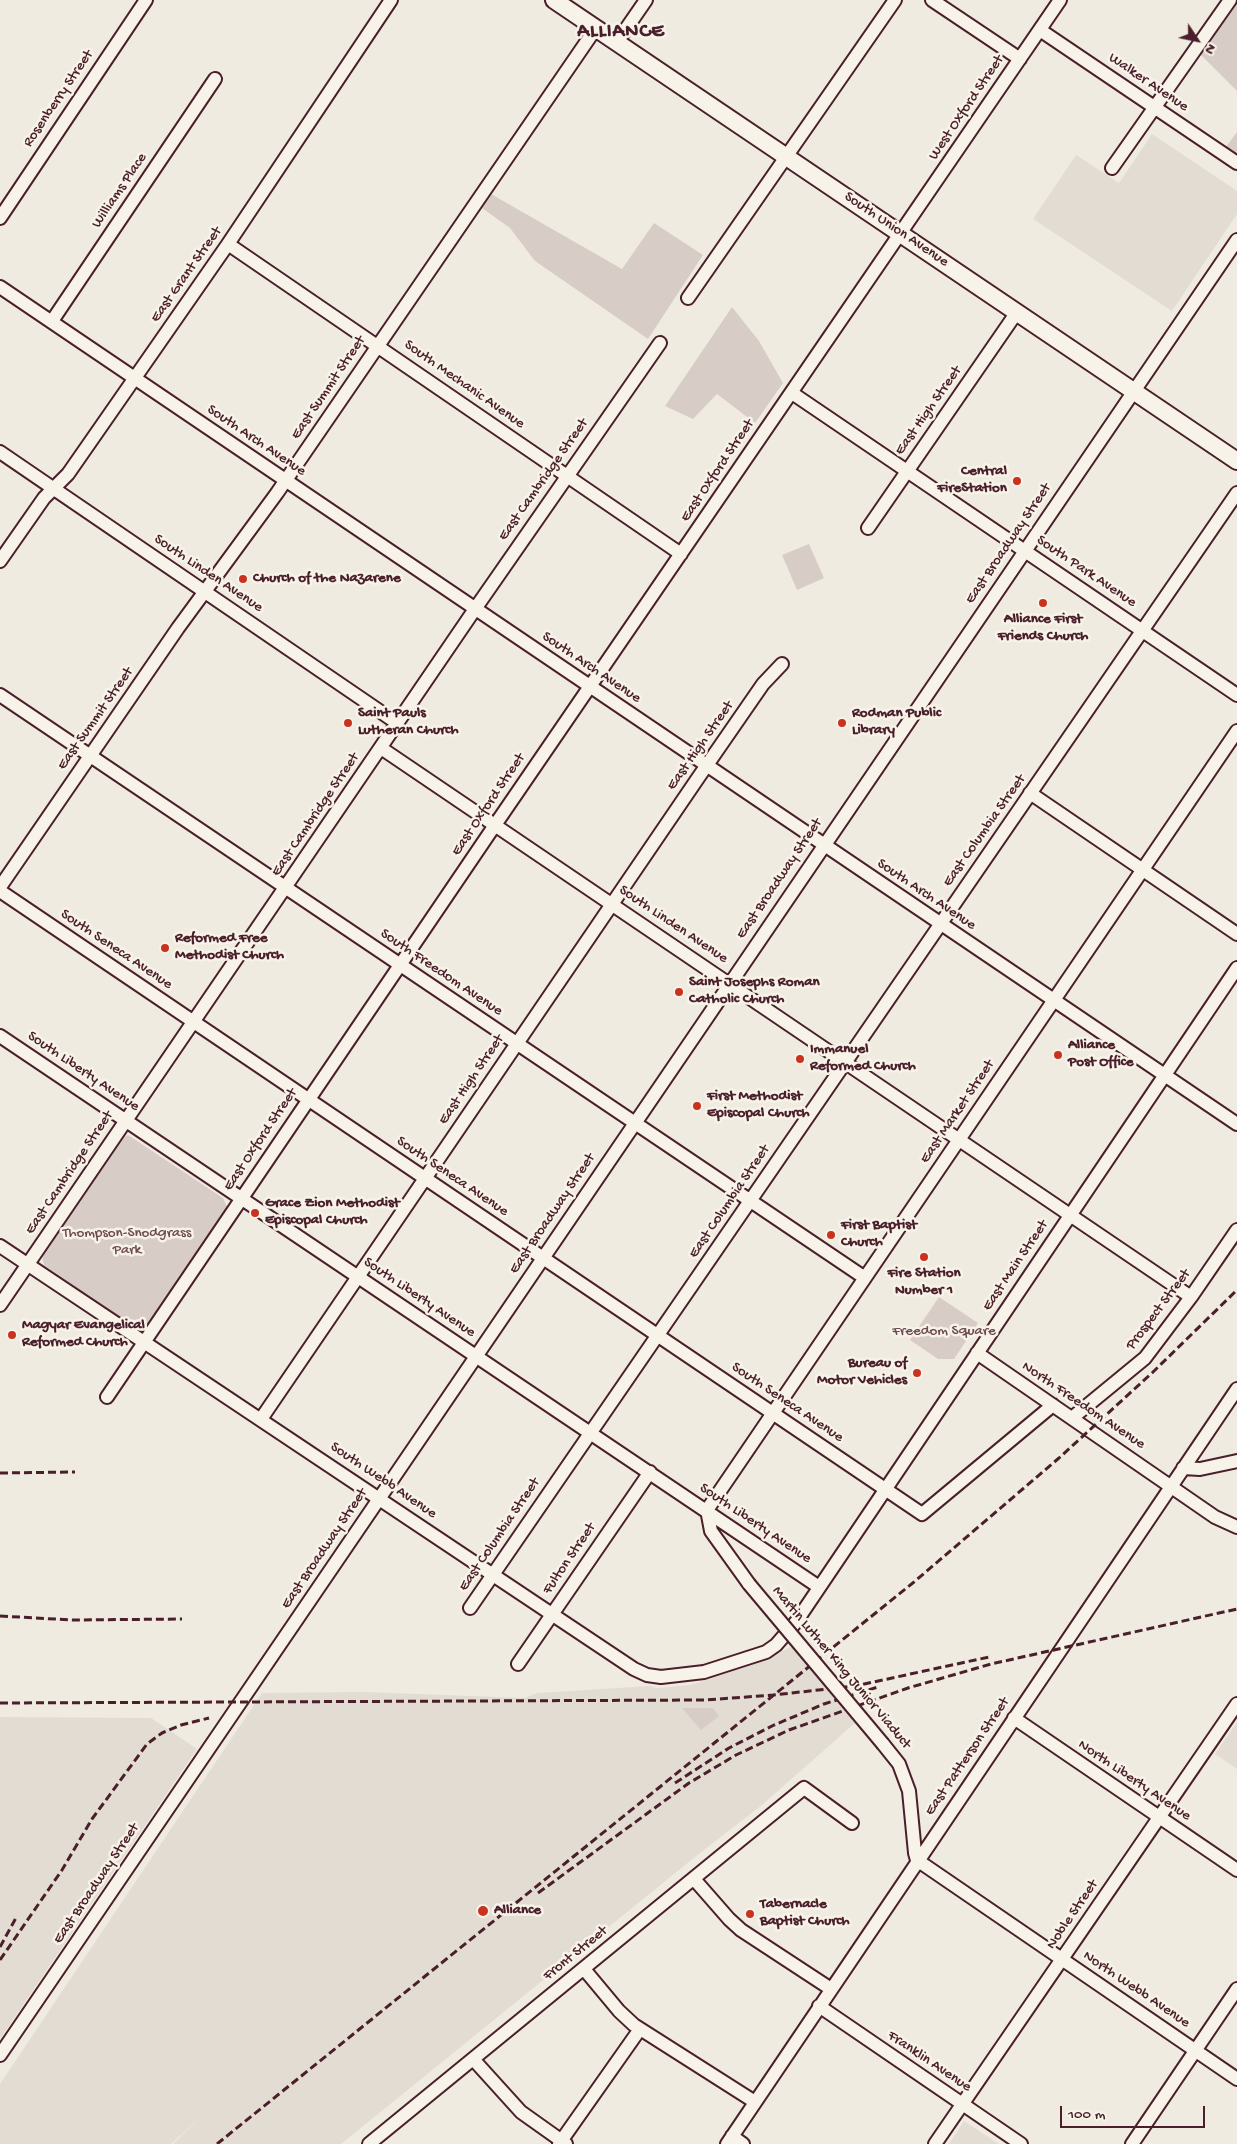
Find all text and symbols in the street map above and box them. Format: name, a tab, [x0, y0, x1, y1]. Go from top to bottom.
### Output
north arrow	[1172, 15, 1222, 65]
district label: ALLIANCE	[576, 21, 666, 45]
text: N	[1200, 40, 1219, 57]
street label: Rosenberry Street	[20, 47, 98, 151]
street label: Walker Avenue	[1105, 50, 1191, 116]
street label: West Oxford Street	[925, 52, 1009, 164]
street label: Williams Place	[88, 150, 152, 232]
street label: South Union Avenue	[840, 188, 952, 272]
street label: East Grant Street	[147, 224, 227, 326]
street label: East Summit Street	[288, 333, 370, 443]
street label: South Mechanic Avenue	[400, 337, 528, 433]
street label: East High Street	[892, 363, 966, 459]
street label: South Arch Avenue	[203, 401, 309, 481]
street label: East Cambridge Street	[495, 415, 593, 545]
street label: East Oxford Street	[677, 416, 759, 526]
place label: Central FireStation	[937, 463, 1007, 498]
marker: Central FireStation	[1011, 475, 1023, 487]
street label: East Broadway Street	[962, 480, 1056, 608]
street label: South Linden Avenue	[150, 531, 266, 617]
street label: South Park Avenue	[1033, 532, 1139, 612]
place label: Church of the Nazarene	[253, 570, 401, 588]
marker: Church of the Nazarene	[237, 573, 249, 585]
marker: Alliance First Friends Church	[1037, 597, 1049, 609]
place label: Alliance First Friends Church	[998, 611, 1088, 646]
street label: South Arch Avenue	[538, 628, 644, 708]
street label: East Summit Street	[54, 664, 138, 774]
street label: East High Street	[664, 698, 738, 794]
place label: Saint Pauls Lutheran Church	[358, 705, 458, 740]
place label: Rodman Public Library	[852, 705, 941, 740]
marker: Saint Pauls Lutheran Church	[342, 717, 354, 729]
marker: Rodman Public Library	[836, 717, 848, 729]
street label: East Cambridge Street	[268, 750, 364, 880]
street label: East Oxford Street	[448, 750, 530, 860]
street label: East Columbia Street	[940, 771, 1030, 891]
street label: East Broadway Street	[733, 815, 827, 943]
street label: South Arch Avenue	[873, 855, 979, 935]
street label: South Linden Avenue	[615, 882, 731, 968]
street label: South Seneca Avenue	[57, 906, 175, 994]
street label: South Freedom Avenue	[376, 925, 506, 1021]
place label: Reformed Free Methodist Church	[175, 930, 284, 965]
marker: Reformed Free Methodist Church	[159, 942, 171, 954]
place label: Saint Josephs Roman Catholic Church	[689, 974, 820, 1009]
marker: Saint Josephs Roman Catholic Church	[673, 986, 685, 998]
street label: South Liberty Avenue	[24, 1028, 142, 1116]
street label: East High Street	[435, 1032, 509, 1128]
place label: Alliance Post Office	[1068, 1037, 1134, 1072]
place label: Immanuel Reformed Church	[810, 1041, 916, 1076]
marker: Alliance Post Office	[1052, 1049, 1064, 1061]
marker: Immanuel Reformed Church	[794, 1053, 806, 1065]
street label: East Market Street	[917, 1057, 999, 1167]
street label: East Oxford Street	[220, 1085, 302, 1195]
place label: First Methodist Episcopal Church	[707, 1088, 810, 1123]
marker: First Methodist Episcopal Church	[691, 1100, 703, 1112]
street label: East Cambridge Street	[22, 1108, 118, 1238]
street label: South Seneca Avenue	[393, 1133, 511, 1221]
street label: East Columbia Street	[685, 1142, 775, 1262]
street label: East Broadway Street	[506, 1150, 600, 1278]
place label: Grace Zion Methodist Episcopal Church	[265, 1195, 400, 1230]
marker: Grace Zion Methodist Episcopal Church	[249, 1207, 261, 1219]
place label: First Baptist Church	[841, 1217, 917, 1252]
street label: East Main Street	[979, 1217, 1053, 1315]
park label: Thompson-Snodgrass Park	[63, 1225, 191, 1260]
marker: First Baptist Church	[825, 1229, 837, 1241]
marker: Fire Station Number 1	[918, 1251, 930, 1263]
street label: South Liberty Avenue	[360, 1254, 478, 1342]
place label: Fire Station Number 1	[887, 1265, 961, 1300]
street label: Prospect Street	[1123, 1266, 1195, 1354]
place label: Magyar Evangelical Reformed Church	[22, 1317, 145, 1352]
park label: Freedom Square	[892, 1323, 996, 1341]
marker: Magyar Evangelical Reformed Church	[6, 1329, 18, 1341]
place label: Bureau of Motor Vehicles	[817, 1355, 907, 1390]
street label: North Freedom Avenue	[1018, 1358, 1148, 1454]
street label: South Seneca Avenue	[728, 1359, 846, 1447]
marker: Bureau of Motor Vehicles	[911, 1367, 923, 1379]
street label: South Webb Avenue	[326, 1439, 440, 1523]
street label: East Columbia Street	[455, 1475, 545, 1595]
street label: South Liberty Avenue	[696, 1480, 814, 1568]
street label: East Broadway Street	[278, 1485, 372, 1613]
street label: Fulton Street	[539, 1520, 601, 1598]
street label: Martin Luther King Junior Viaduct	[768, 1583, 914, 1753]
street label: East Patterson Street	[922, 1694, 1014, 1820]
street label: North Liberty Avenue	[1074, 1736, 1194, 1826]
street label: East Broadway Street	[50, 1820, 144, 1948]
street label: Noble Street	[1043, 1877, 1103, 1953]
place label: Tabernacle Baptist Church	[760, 1896, 850, 1931]
place label: Alliance	[494, 1902, 541, 1920]
marker: Alliance	[476, 1904, 490, 1918]
marker: Tabernacle Baptist Church	[744, 1908, 756, 1920]
street label: Front Street	[540, 1923, 612, 1985]
street label: North Webb Avenue	[1079, 1947, 1193, 2033]
street label: Franklin Avenue	[884, 2027, 974, 2097]
scale bar	[1062, 2096, 1207, 2128]
text: 100 m	[1068, 2106, 1105, 2124]

